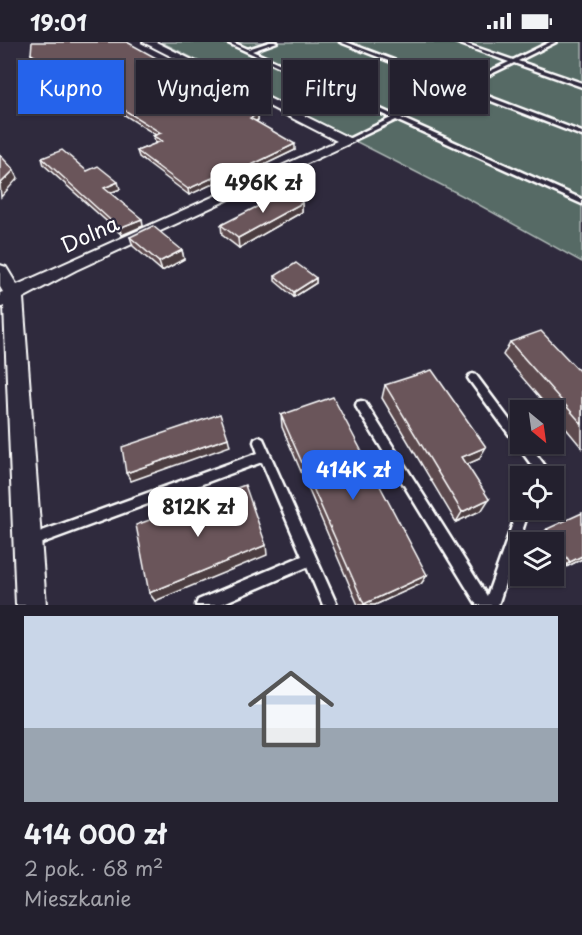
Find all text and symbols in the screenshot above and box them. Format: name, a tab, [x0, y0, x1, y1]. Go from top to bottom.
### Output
text: 19:01	[30, 5, 87, 38]
chip: Kupno	[18, 60, 124, 114]
chip: Wynajem	[136, 60, 271, 114]
chip: Filtry	[283, 60, 378, 114]
chip: Nowe	[390, 60, 488, 114]
pin: 496K zł	[208, 163, 318, 214]
text: 496K zł	[224, 167, 302, 197]
street label: Dolna	[55, 206, 124, 260]
north arrow	[510, 400, 564, 454]
map controls	[510, 400, 564, 586]
pin: 414K zł	[298, 450, 408, 501]
text: 414K zł	[316, 454, 390, 484]
button: locate	[510, 466, 564, 520]
pin: 812K zł	[143, 487, 253, 538]
text: 812K zł	[162, 491, 234, 521]
button: layers	[510, 532, 564, 586]
icon: home	[237, 655, 345, 763]
text: 414 000 zł	[24, 814, 166, 853]
text: 2 pok. · 68 m²	[24, 853, 163, 883]
text: Mieszkanie	[24, 883, 132, 913]

